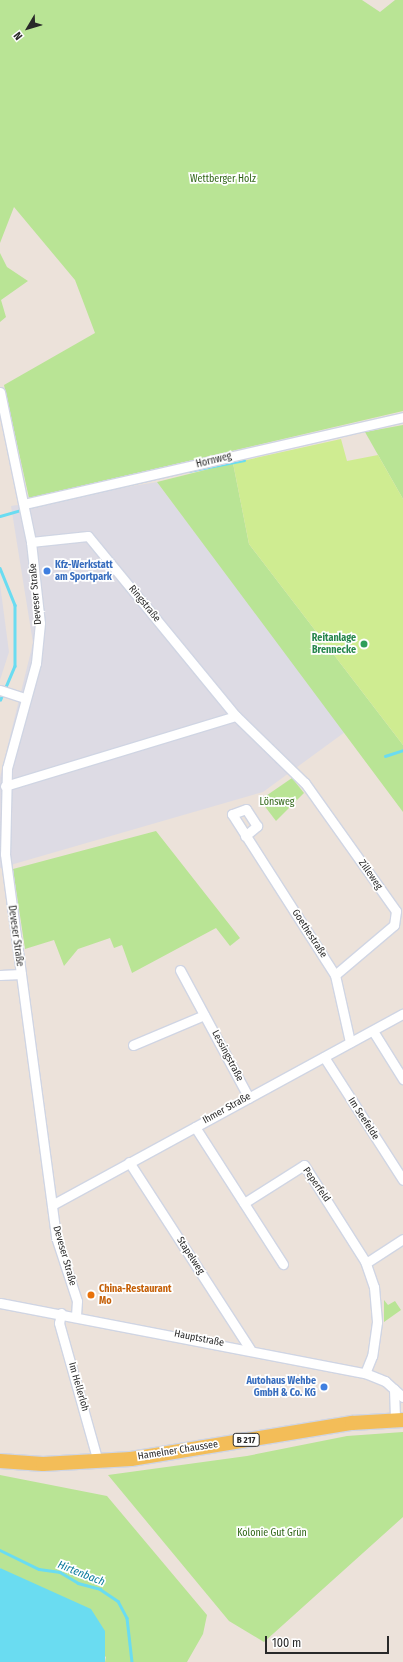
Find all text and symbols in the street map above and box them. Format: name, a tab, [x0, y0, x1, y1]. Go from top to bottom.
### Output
north arrow	[8, 8, 48, 48]
text: N	[11, 29, 25, 42]
park label: Wettberger Holz	[190, 174, 256, 186]
street label: Hornweg	[195, 451, 233, 471]
place label: Kfz-Werkstatt am Sportpark	[55, 559, 113, 582]
street label: Deveser Straße	[27, 563, 45, 625]
marker: Kfz-Werkstatt am Sportpark	[42, 566, 52, 576]
street label: Ringstraße	[126, 583, 162, 625]
place label: Reitanlage Brennecke	[312, 632, 356, 656]
marker: Reitanlage Brennecke	[359, 639, 369, 649]
park label: Lönsweg	[259, 797, 295, 809]
street label: Zilleweg	[355, 858, 385, 892]
street label: Deveser Straße	[5, 905, 25, 967]
street label: Goethestraße	[289, 908, 329, 960]
street label: Lessingstraße	[209, 1028, 245, 1084]
street label: Ihmer Straße	[201, 1091, 253, 1127]
street label: Im Seefelde	[345, 1095, 381, 1143]
street label: Peperfeld	[300, 1165, 332, 1205]
street label: Deveser Straße	[50, 1225, 78, 1287]
street label: Stapelweg	[173, 1235, 207, 1277]
place label: China-Restaurant Mo	[99, 1283, 171, 1306]
marker: China-Restaurant Mo	[86, 1290, 96, 1300]
street label: Hauptstraße	[173, 1328, 225, 1350]
street label: Im Hellerloh	[65, 1361, 91, 1413]
place label: Autohaus Wehbe GmbH & Co. KG	[246, 1375, 316, 1398]
marker: Autohaus Wehbe GmbH & Co. KG	[319, 1382, 329, 1392]
road number: B 217	[232, 1433, 260, 1447]
street label: Hamelner Chaussee	[137, 1439, 219, 1463]
park label: Kolonie Gut Grün	[237, 1528, 307, 1540]
water label: Hirtenbach	[56, 1559, 106, 1589]
scale bar	[267, 1628, 391, 1654]
text: 100 m	[272, 1636, 301, 1650]

